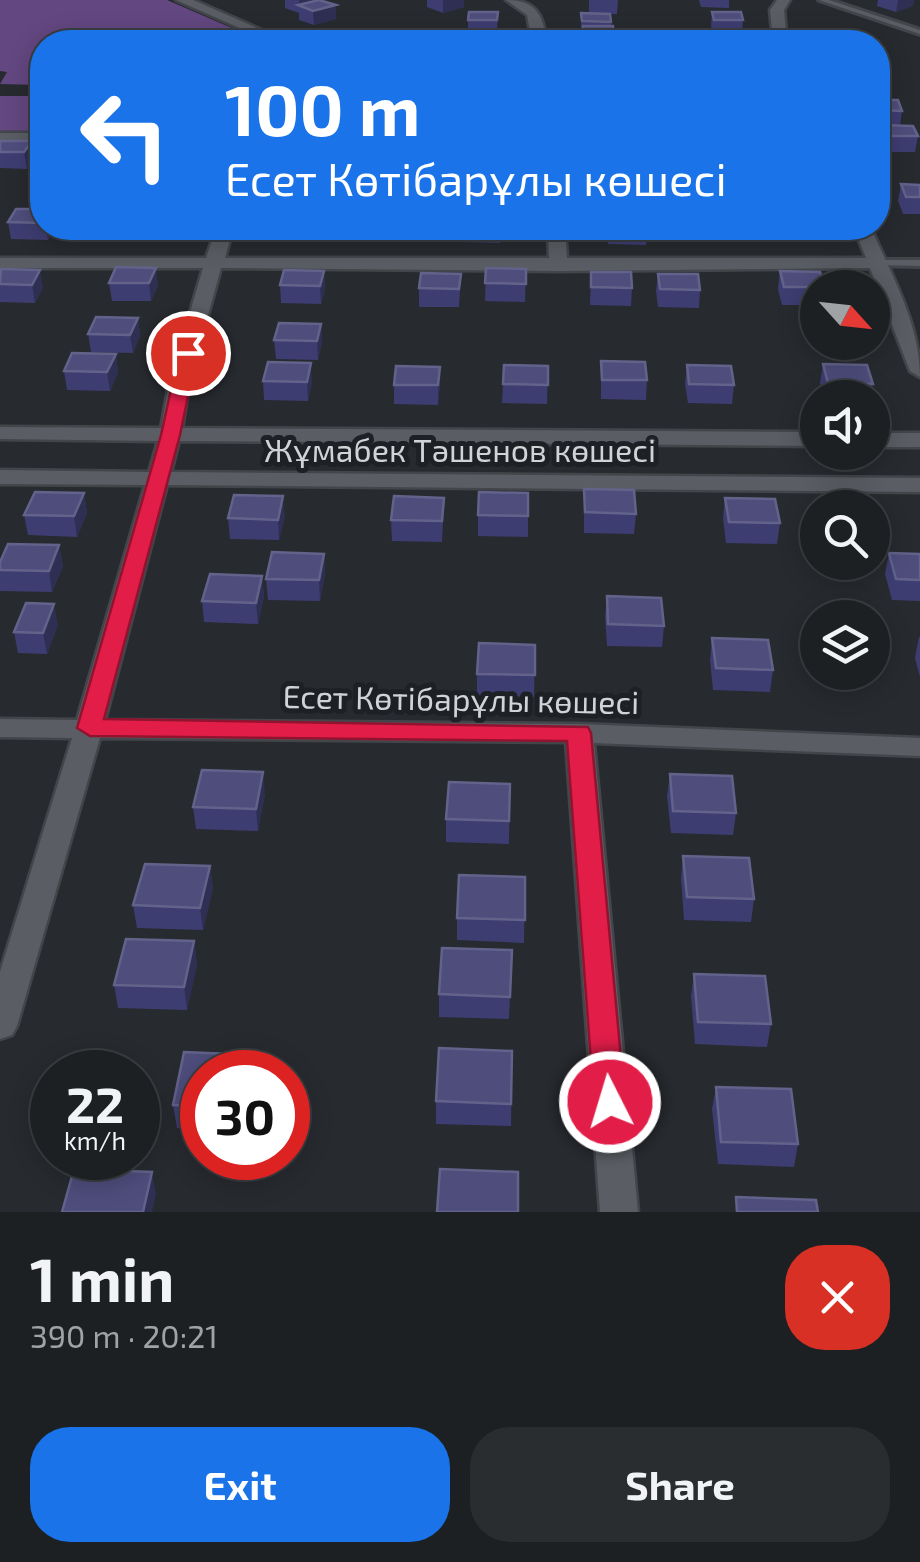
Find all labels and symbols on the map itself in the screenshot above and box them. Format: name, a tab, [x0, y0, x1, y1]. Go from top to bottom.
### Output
north arrow	[800, 270, 890, 360]
pin	[146, 311, 231, 396]
street label: Жұмабек Тәшенов көшесі	[264, 430, 656, 468]
street label: Есет Көтібарұлы көшесі	[282, 676, 640, 720]
speed limit sign: 30	[180, 1050, 310, 1180]
position arrow	[558, 1050, 662, 1154]

